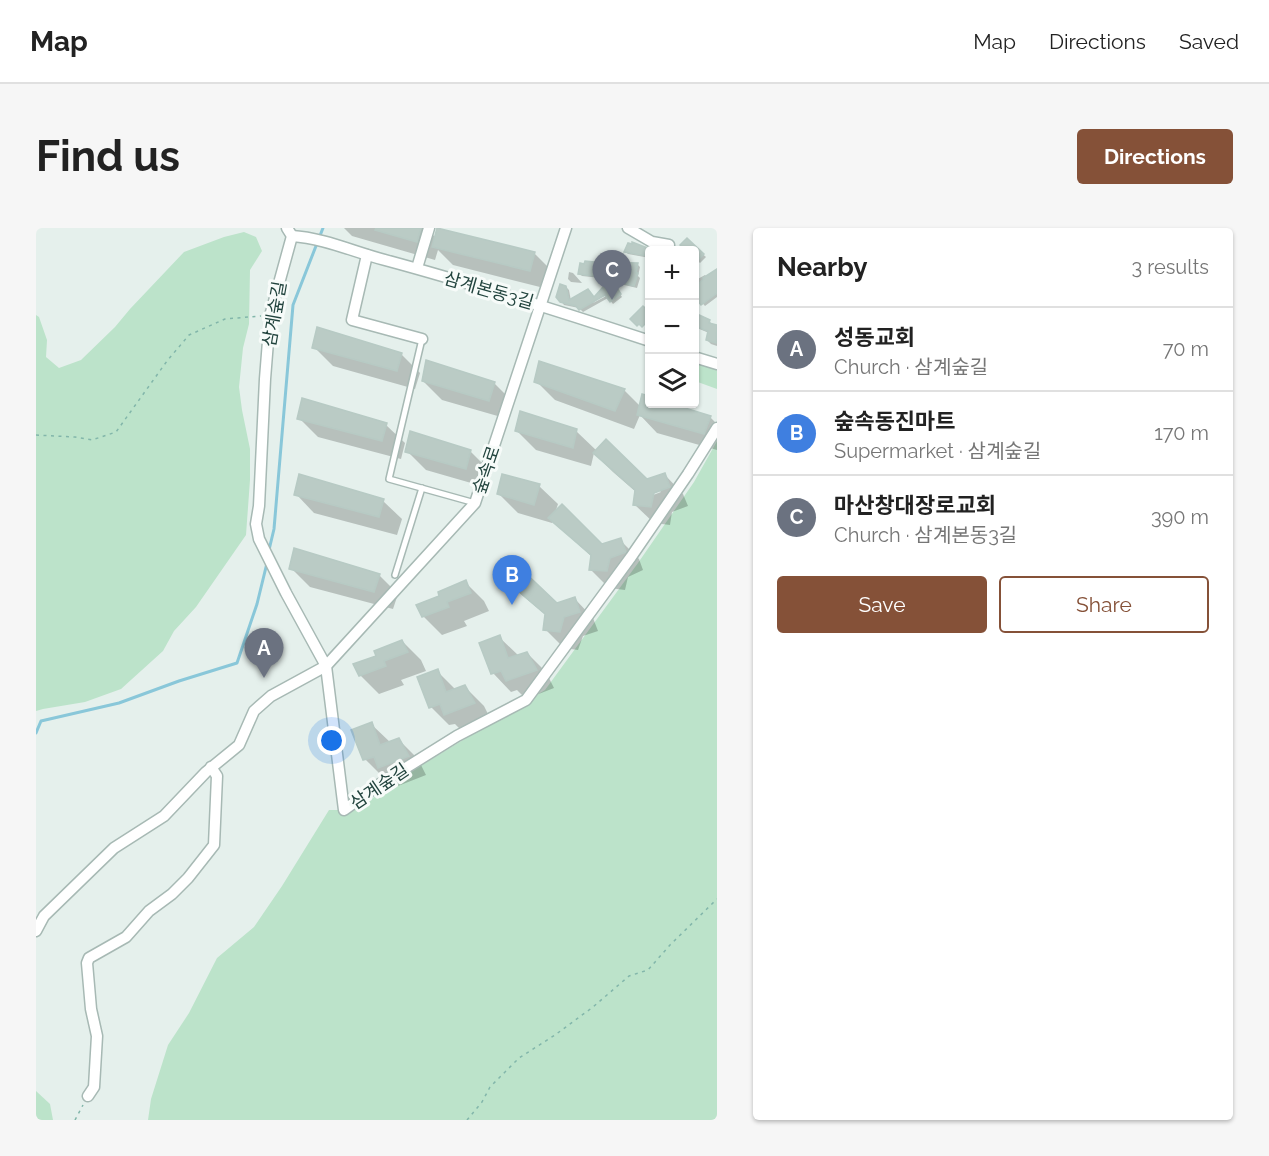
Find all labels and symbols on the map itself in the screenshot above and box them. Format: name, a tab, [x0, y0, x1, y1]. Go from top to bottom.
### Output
pin: C	[592, 250, 632, 300]
street label: 삼계본동3길	[442, 267, 536, 313]
street label: 삼계숲길	[258, 280, 290, 348]
street label: 숲속로	[468, 443, 504, 497]
pin: B	[492, 556, 532, 605]
pin: A	[244, 628, 284, 678]
your location	[317, 726, 346, 755]
street label: 삼계숲길	[346, 759, 412, 813]

